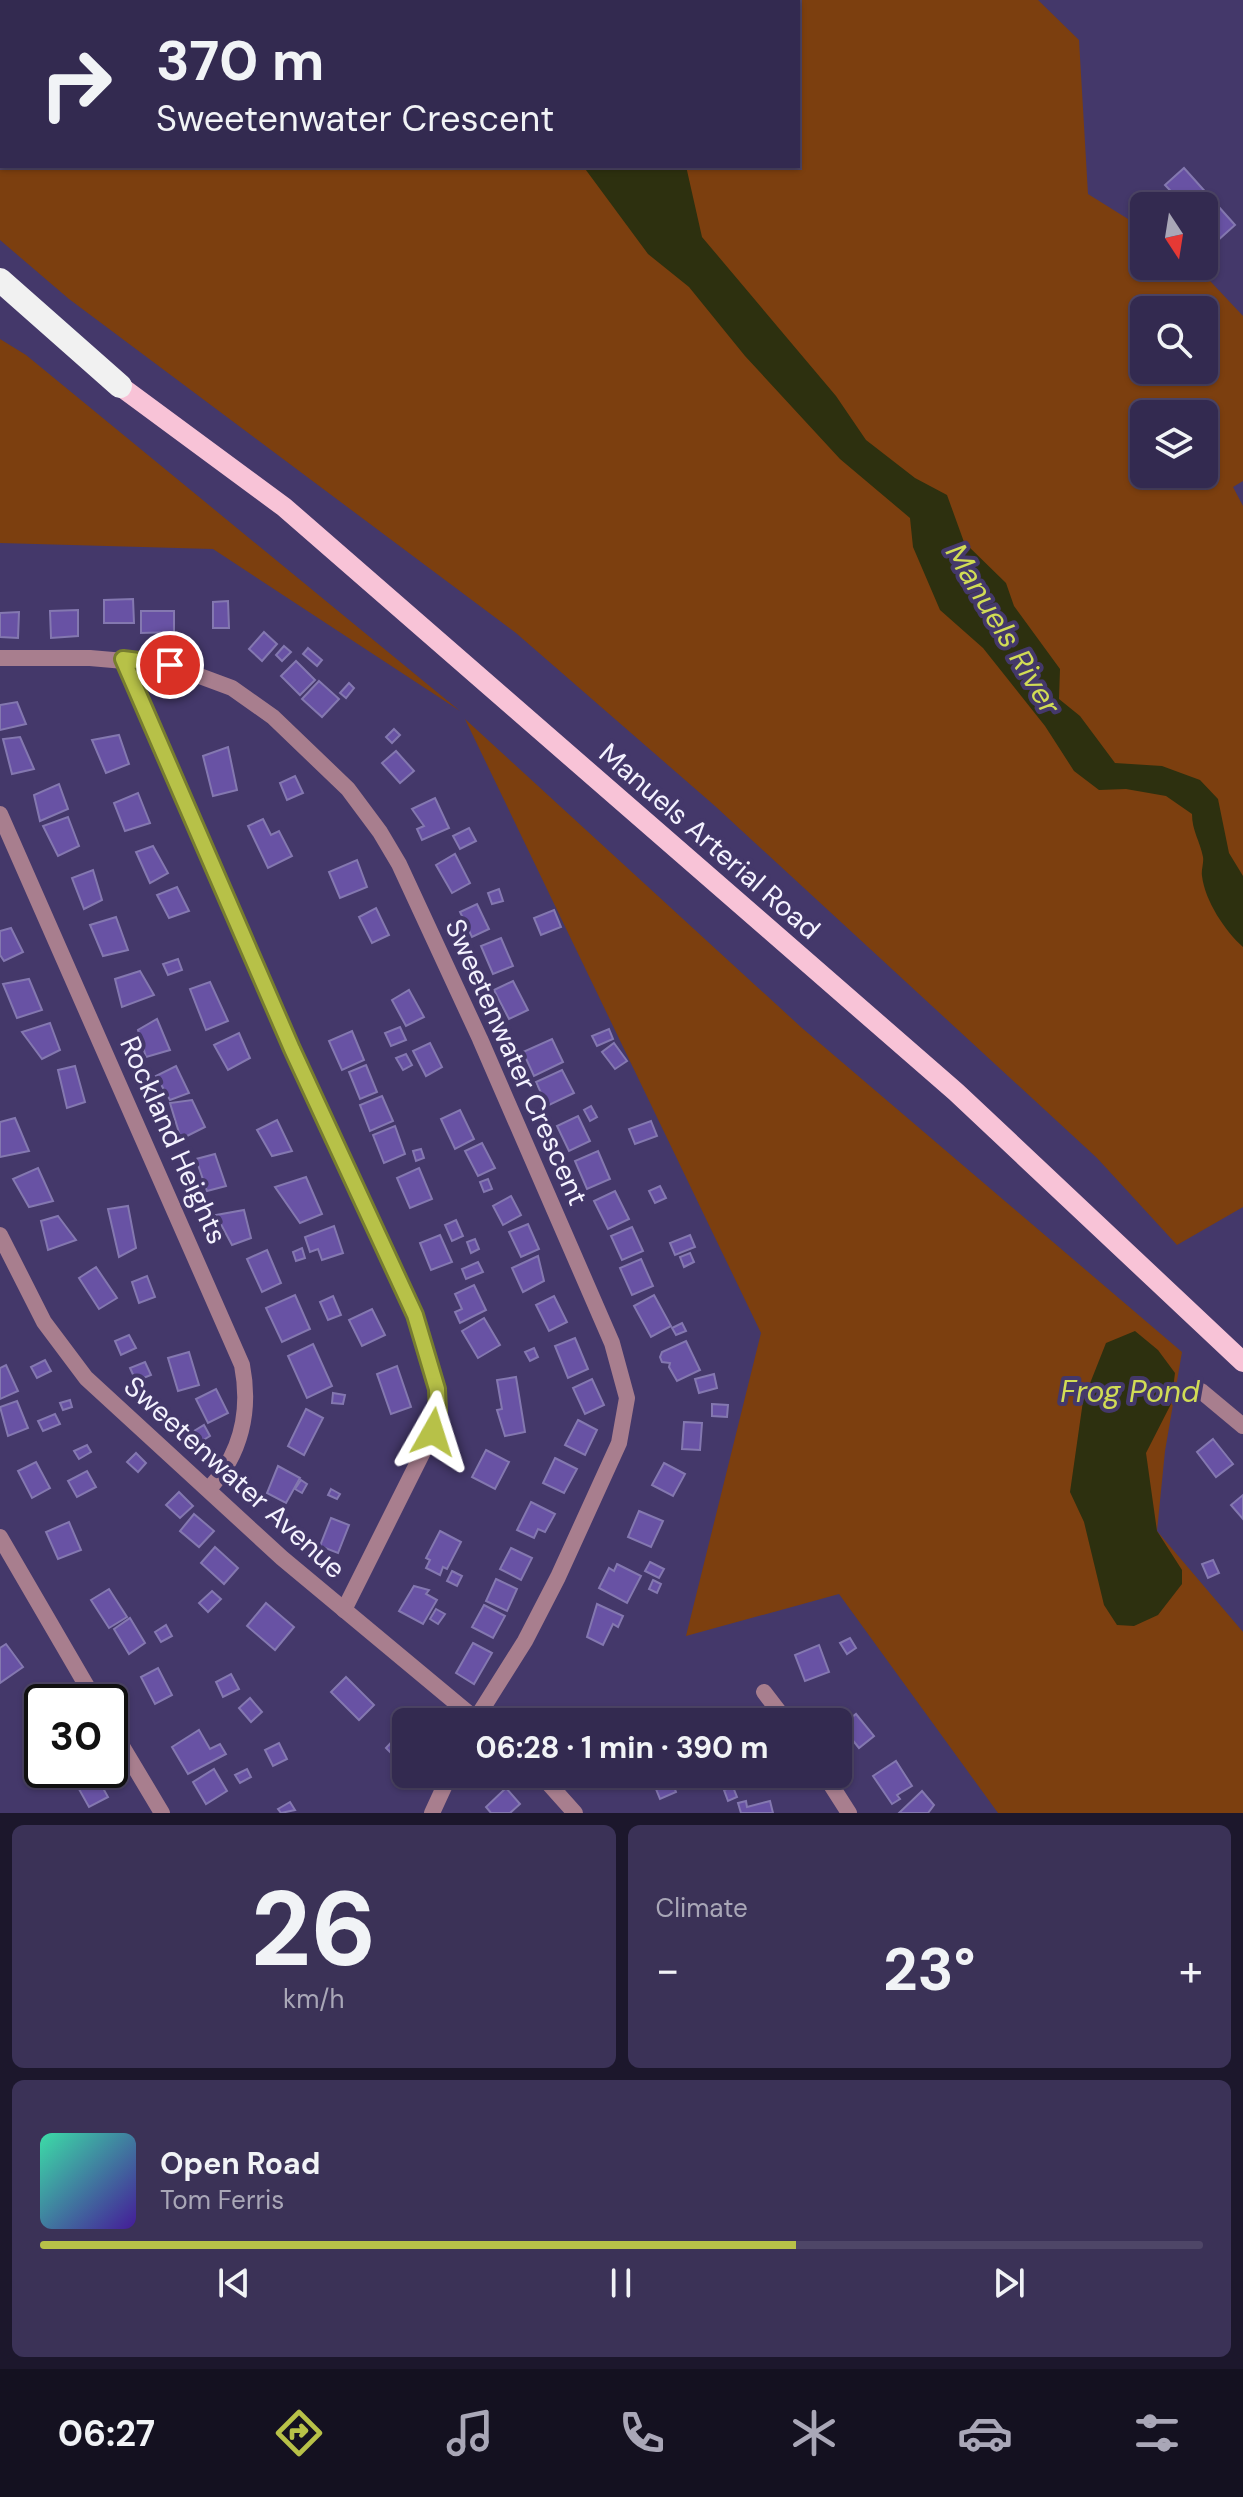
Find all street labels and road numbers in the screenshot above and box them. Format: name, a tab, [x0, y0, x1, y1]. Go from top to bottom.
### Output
street label: Manuels Arterial Road	[591, 735, 828, 948]
street label: Sweetenwater Crescent	[437, 913, 596, 1211]
street label: Rockland Heights	[111, 1031, 236, 1250]
street label: Sweetenwater Avenue	[116, 1368, 353, 1587]

